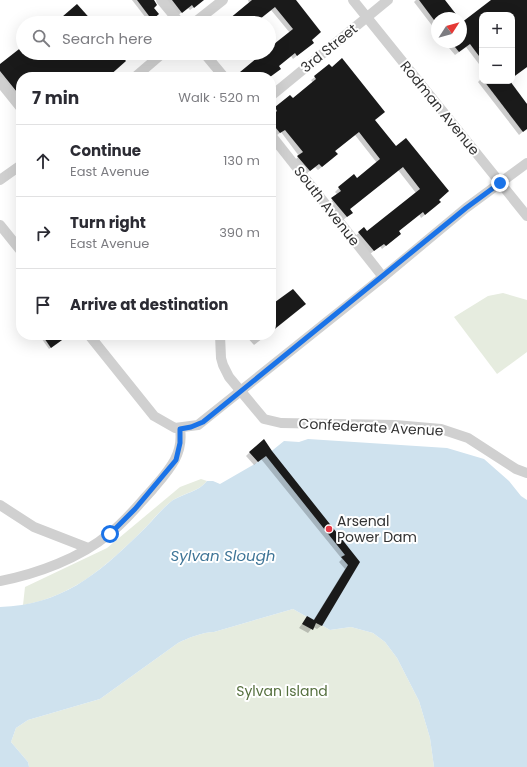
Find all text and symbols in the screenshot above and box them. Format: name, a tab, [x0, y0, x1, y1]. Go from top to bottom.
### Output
north arrow	[431, 12, 467, 48]
map controls	[479, 12, 515, 84]
button: +	[479, 12, 515, 48]
search box	[16, 16, 276, 60]
street label: 3rd Street	[296, 19, 362, 77]
icon: search	[30, 27, 52, 49]
text: Search here	[62, 28, 152, 49]
button: −	[479, 48, 515, 84]
street label: Rodman Avenue	[396, 57, 484, 160]
text: 7 min	[32, 86, 79, 110]
text: Walk · 520 m	[178, 88, 260, 107]
text: Continue	[70, 140, 141, 161]
icon: ahead	[32, 150, 54, 172]
text: 130 m	[223, 151, 260, 170]
text: East Avenue	[70, 162, 149, 181]
street label: South Avenue	[289, 162, 365, 250]
route end	[491, 174, 509, 192]
text: Turn right	[70, 212, 146, 233]
icon: right	[32, 222, 54, 244]
text: 390 m	[219, 223, 260, 242]
text: East Avenue	[70, 234, 149, 253]
icon: arrive	[32, 294, 54, 316]
text: Arrive at destination	[70, 294, 228, 315]
street label: Confederate Avenue	[298, 413, 444, 441]
place label: Arsenal Power Dam	[337, 511, 417, 547]
marker: Arsenal Power Dam	[324, 524, 334, 534]
route start	[101, 525, 119, 543]
water label: Sylvan Slough	[171, 545, 275, 566]
park label: Sylvan Island	[236, 681, 328, 701]

